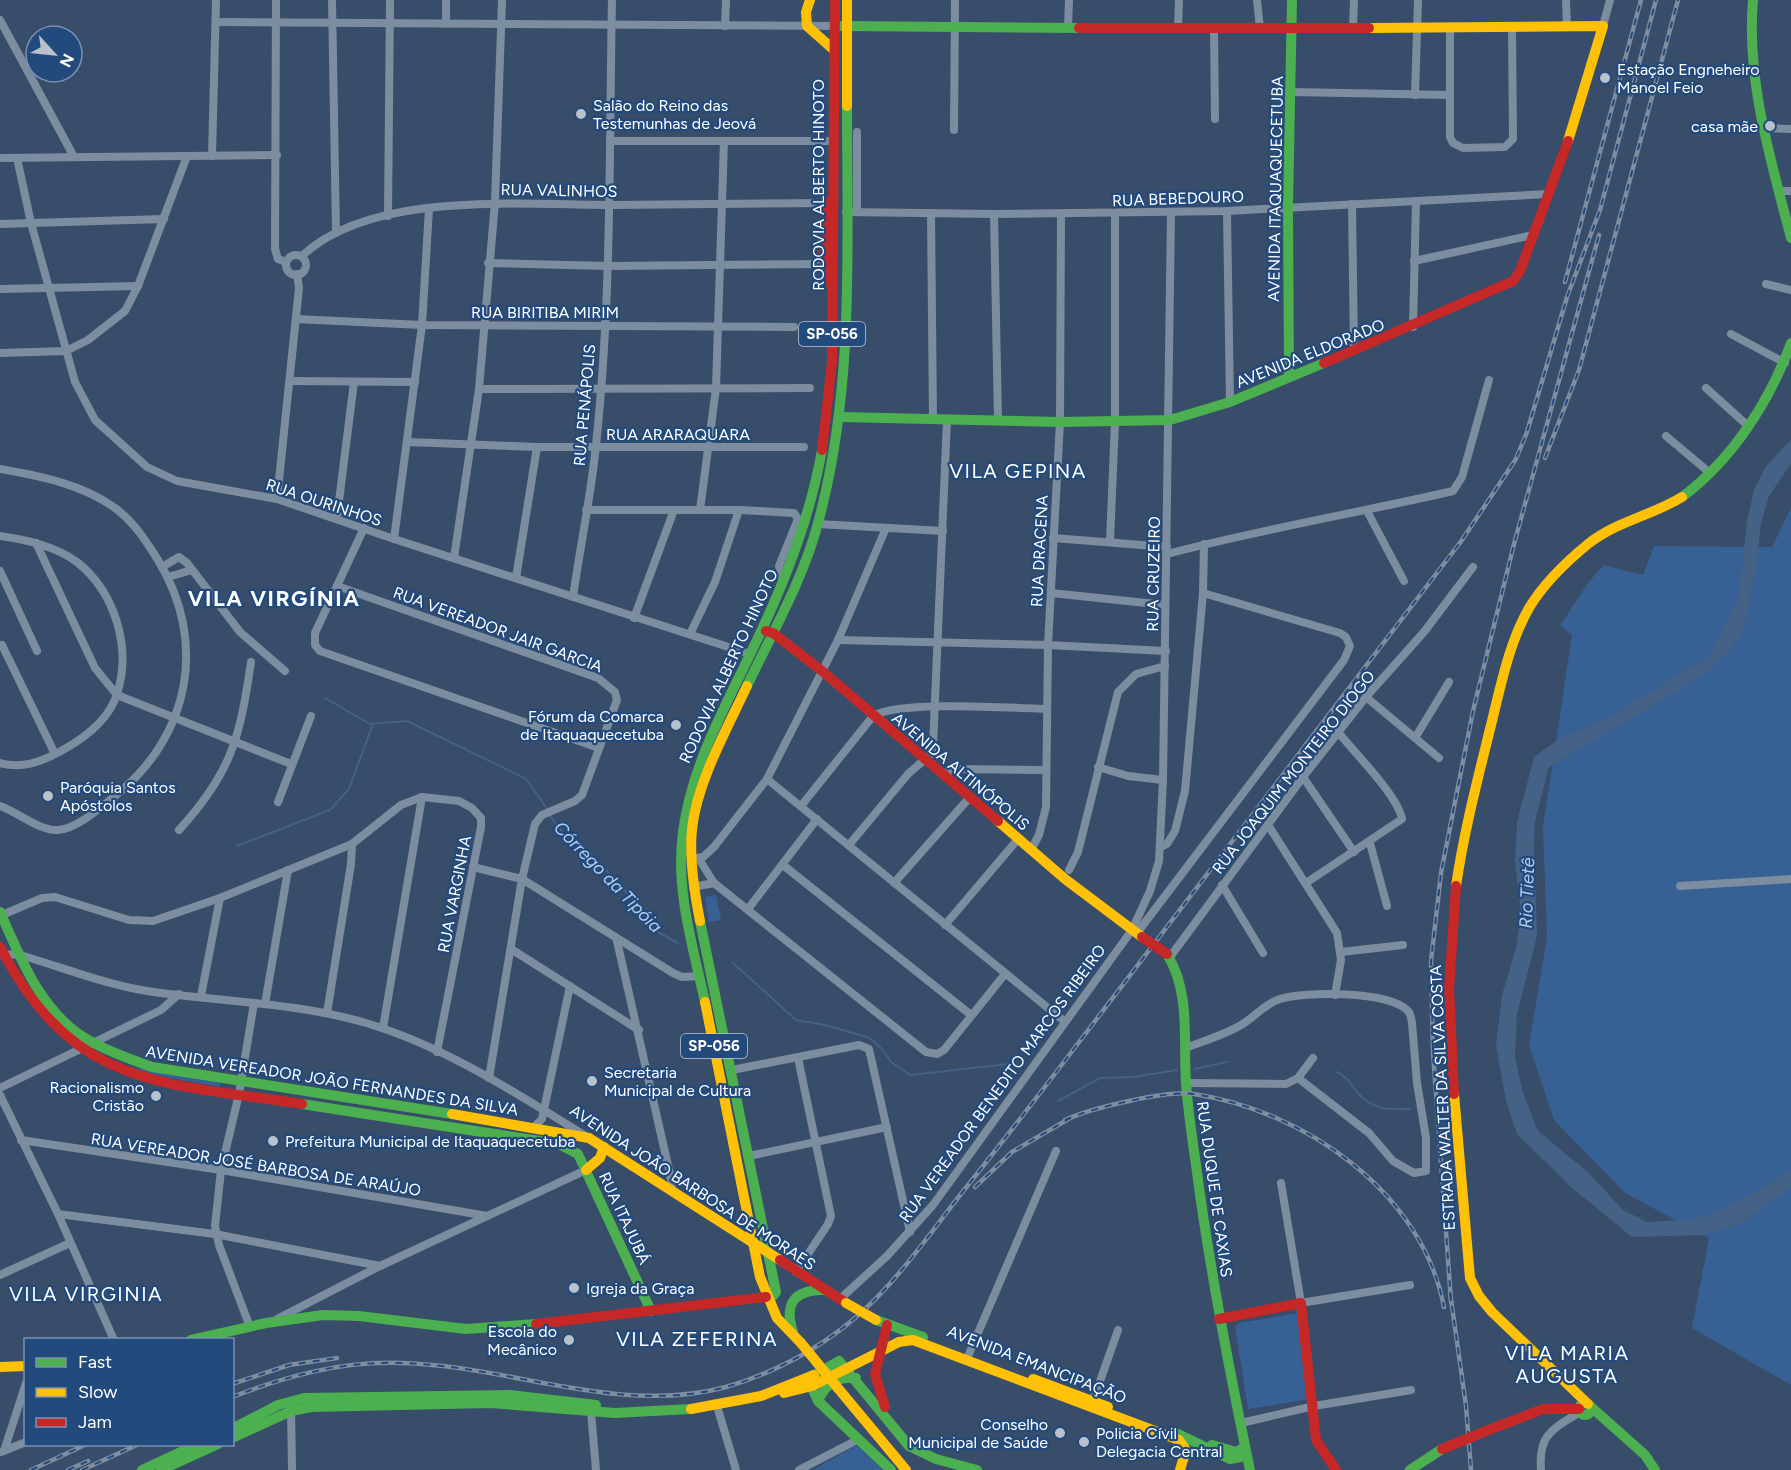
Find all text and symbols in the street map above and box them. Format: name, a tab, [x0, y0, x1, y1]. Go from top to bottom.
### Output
north arrow	[24, 24, 84, 84]
text: N	[56, 51, 78, 70]
place label: Estação Engneheiro Manoel Feio	[1617, 60, 1760, 97]
marker: Estação Engneheiro Manoel Feio	[1598, 71, 1612, 85]
street label: AVENIDA ITAQUAQUECETUBA	[1264, 76, 1287, 302]
street label: RODOVIA ALBERTO HINOTO	[809, 79, 828, 291]
place label: Salão do Reino das Testemunhas de Jeová	[593, 96, 756, 133]
marker: Salão do Reino das Testemunhas de Jeová	[574, 107, 588, 121]
place label: casa mãe	[1691, 117, 1758, 136]
marker: casa mãe	[1763, 119, 1777, 133]
street label: RUA VALINHOS	[501, 180, 618, 201]
street label: RUA BEBEDOURO	[1112, 187, 1244, 210]
street label: RUA BIRITIBA MIRIM	[471, 303, 619, 322]
street label: AVENIDA ELDORADO	[1233, 315, 1387, 392]
road number: SP-056	[799, 322, 865, 346]
street label: RUA PENÁPOLIS	[570, 343, 599, 467]
street label: RUA ARARAQUARA	[606, 425, 750, 444]
district label: VILA GEPINA	[949, 459, 1087, 483]
street label: RUA OURINHOS	[263, 475, 384, 530]
street label: RUA DRACENA	[1027, 495, 1052, 607]
street label: RUA CRUZEIRO	[1143, 516, 1164, 632]
street label: RODOVIA ALBERTO HINOTO	[675, 566, 782, 766]
street label: RUA VEREADOR JAIR GARCIA	[391, 583, 605, 676]
district label: VILA VIRGÍNIA	[188, 585, 360, 612]
street label: RUA JOAQUIM MONTEIRO DIOGO	[1208, 667, 1379, 878]
place label: Fórum da Comarca de Itaquaquecetuba	[520, 707, 664, 744]
street label: AVENIDA ALTINÓPOLIS	[888, 708, 1033, 834]
marker: Fórum da Comarca de Itaquaquecetuba	[669, 718, 683, 732]
place label: Paróquia Santos Apóstolos	[60, 778, 176, 815]
marker: Paróquia Santos Apóstolos	[41, 789, 55, 803]
water label: Córrego da Tipóia	[549, 817, 667, 938]
street label: RUA VARGINHA	[434, 834, 475, 954]
water label: Rio Tietê	[1515, 857, 1539, 929]
street label: RUA VEREADOR BENEDITO MARCOS RIBEIRO	[895, 941, 1110, 1226]
street label: ESTRADA WALTER DA SILVA COSTA	[1426, 965, 1459, 1231]
road number: SP-056	[681, 1034, 747, 1058]
street label: AVENIDA VEREADOR JOÃO FERNANDES DA SILVA	[144, 1042, 520, 1119]
place label: Secretaria Municipal de Cultura	[604, 1063, 751, 1100]
marker: Secretaria Municipal de Cultura	[585, 1074, 599, 1088]
place label: Racionalismo Cristão	[50, 1078, 144, 1115]
marker: Racionalismo Cristão	[149, 1089, 163, 1103]
street label: RUA DUQUE DE CAXIAS	[1193, 1100, 1236, 1278]
street label: AVENIDA JOÃO BARBOSA DE MORAES	[566, 1101, 819, 1274]
street label: RUA VEREADOR JOSÉ BARBOSA DE ARAÚJO	[90, 1129, 422, 1200]
place label: Prefeitura Municipal de Itaquaquecetuba	[285, 1132, 575, 1151]
marker: Prefeitura Municipal de Itaquaquecetuba	[266, 1134, 280, 1148]
street label: RUA ITAJUBÁ	[595, 1169, 654, 1267]
place label: Igreja da Graça	[586, 1279, 694, 1298]
marker: Igreja da Graça	[567, 1281, 581, 1295]
district label: VILA VIRGINIA	[9, 1282, 163, 1306]
place label: Escola do Mecânico	[487, 1322, 557, 1359]
street label: AVENIDA EMANCIPAÇÃO	[945, 1322, 1129, 1407]
district label: VILA ZEFERINA	[616, 1327, 778, 1351]
marker: Escola do Mecânico	[562, 1333, 576, 1347]
legend	[24, 1338, 234, 1446]
district label: VILA MARIA AUGUSTA	[1504, 1341, 1630, 1388]
text: Fast	[78, 1351, 112, 1373]
text: Slow	[78, 1381, 117, 1403]
text: Jam	[78, 1411, 112, 1433]
place label: Conselho Municipal de Saúde	[908, 1415, 1048, 1452]
place label: Policia Cívil Delegacia Central	[1096, 1424, 1222, 1461]
marker: Conselho Municipal de Saúde	[1053, 1426, 1067, 1440]
marker: Policia Cívil Delegacia Central	[1077, 1435, 1091, 1449]

